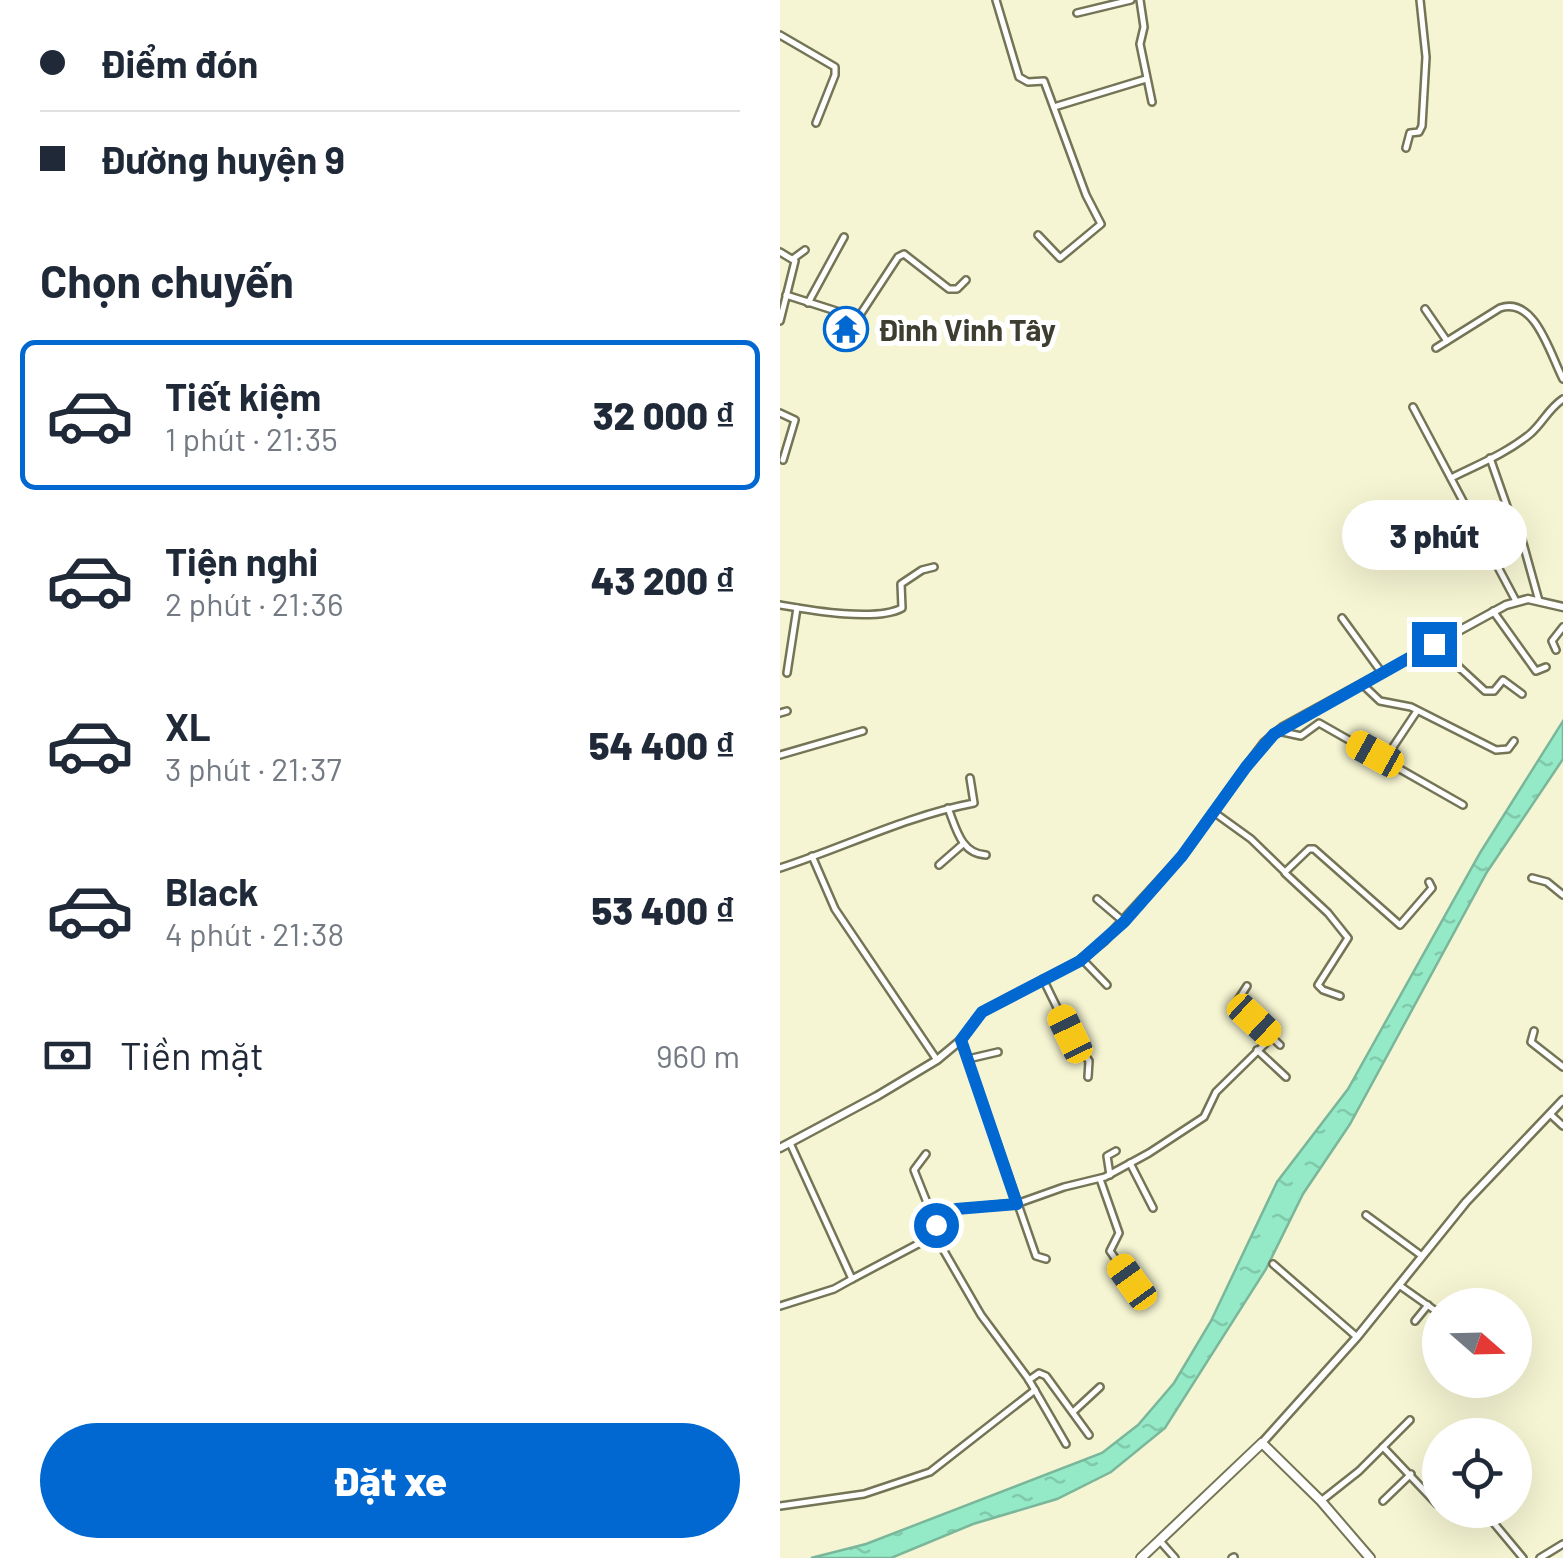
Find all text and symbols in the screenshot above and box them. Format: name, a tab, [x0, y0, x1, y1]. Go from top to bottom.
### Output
text: Điểm đón	[100, 40, 258, 86]
text: Đường huyện 9	[100, 136, 345, 182]
text: Chọn chuyến	[40, 253, 294, 307]
temple icon: Đình Vinh Tây	[823, 306, 869, 352]
place label: Đình Vinh Tây	[878, 311, 1056, 347]
icon: car	[45, 370, 135, 460]
text: Tiết kiệm	[165, 373, 321, 419]
text: 32 000 ₫	[593, 392, 735, 438]
text: 1 phút · 21:35	[165, 419, 338, 457]
callout: 3 phút	[1342, 499, 1526, 569]
text: 3 phút	[1390, 516, 1479, 554]
icon: car	[45, 535, 135, 625]
text: Tiện nghi	[165, 538, 318, 584]
text: 43 200 ₫	[591, 557, 735, 603]
text: 2 phút · 21:36	[165, 584, 344, 622]
route end	[1412, 622, 1457, 667]
icon: car	[45, 700, 135, 790]
text: XL	[165, 703, 211, 749]
text: 54 400 ₫	[589, 722, 735, 768]
car	[1341, 726, 1409, 782]
text: 3 phút · 21:37	[165, 749, 342, 787]
icon: car	[45, 865, 135, 955]
text: Black	[165, 868, 259, 914]
text: 53 400 ₫	[592, 887, 735, 933]
text: 4 phút · 21:38	[165, 914, 344, 952]
car	[1222, 989, 1286, 1051]
car	[1043, 1000, 1097, 1068]
icon: cash	[40, 1028, 95, 1083]
text: Tiền mặt	[120, 1032, 264, 1078]
text: 960 m	[656, 1036, 740, 1074]
route start	[914, 1203, 959, 1248]
car	[1102, 1249, 1162, 1315]
north arrow	[1422, 1288, 1532, 1398]
map controls	[1422, 1288, 1532, 1528]
button: locate	[1422, 1418, 1532, 1528]
button: Đặt xe	[40, 1423, 740, 1538]

